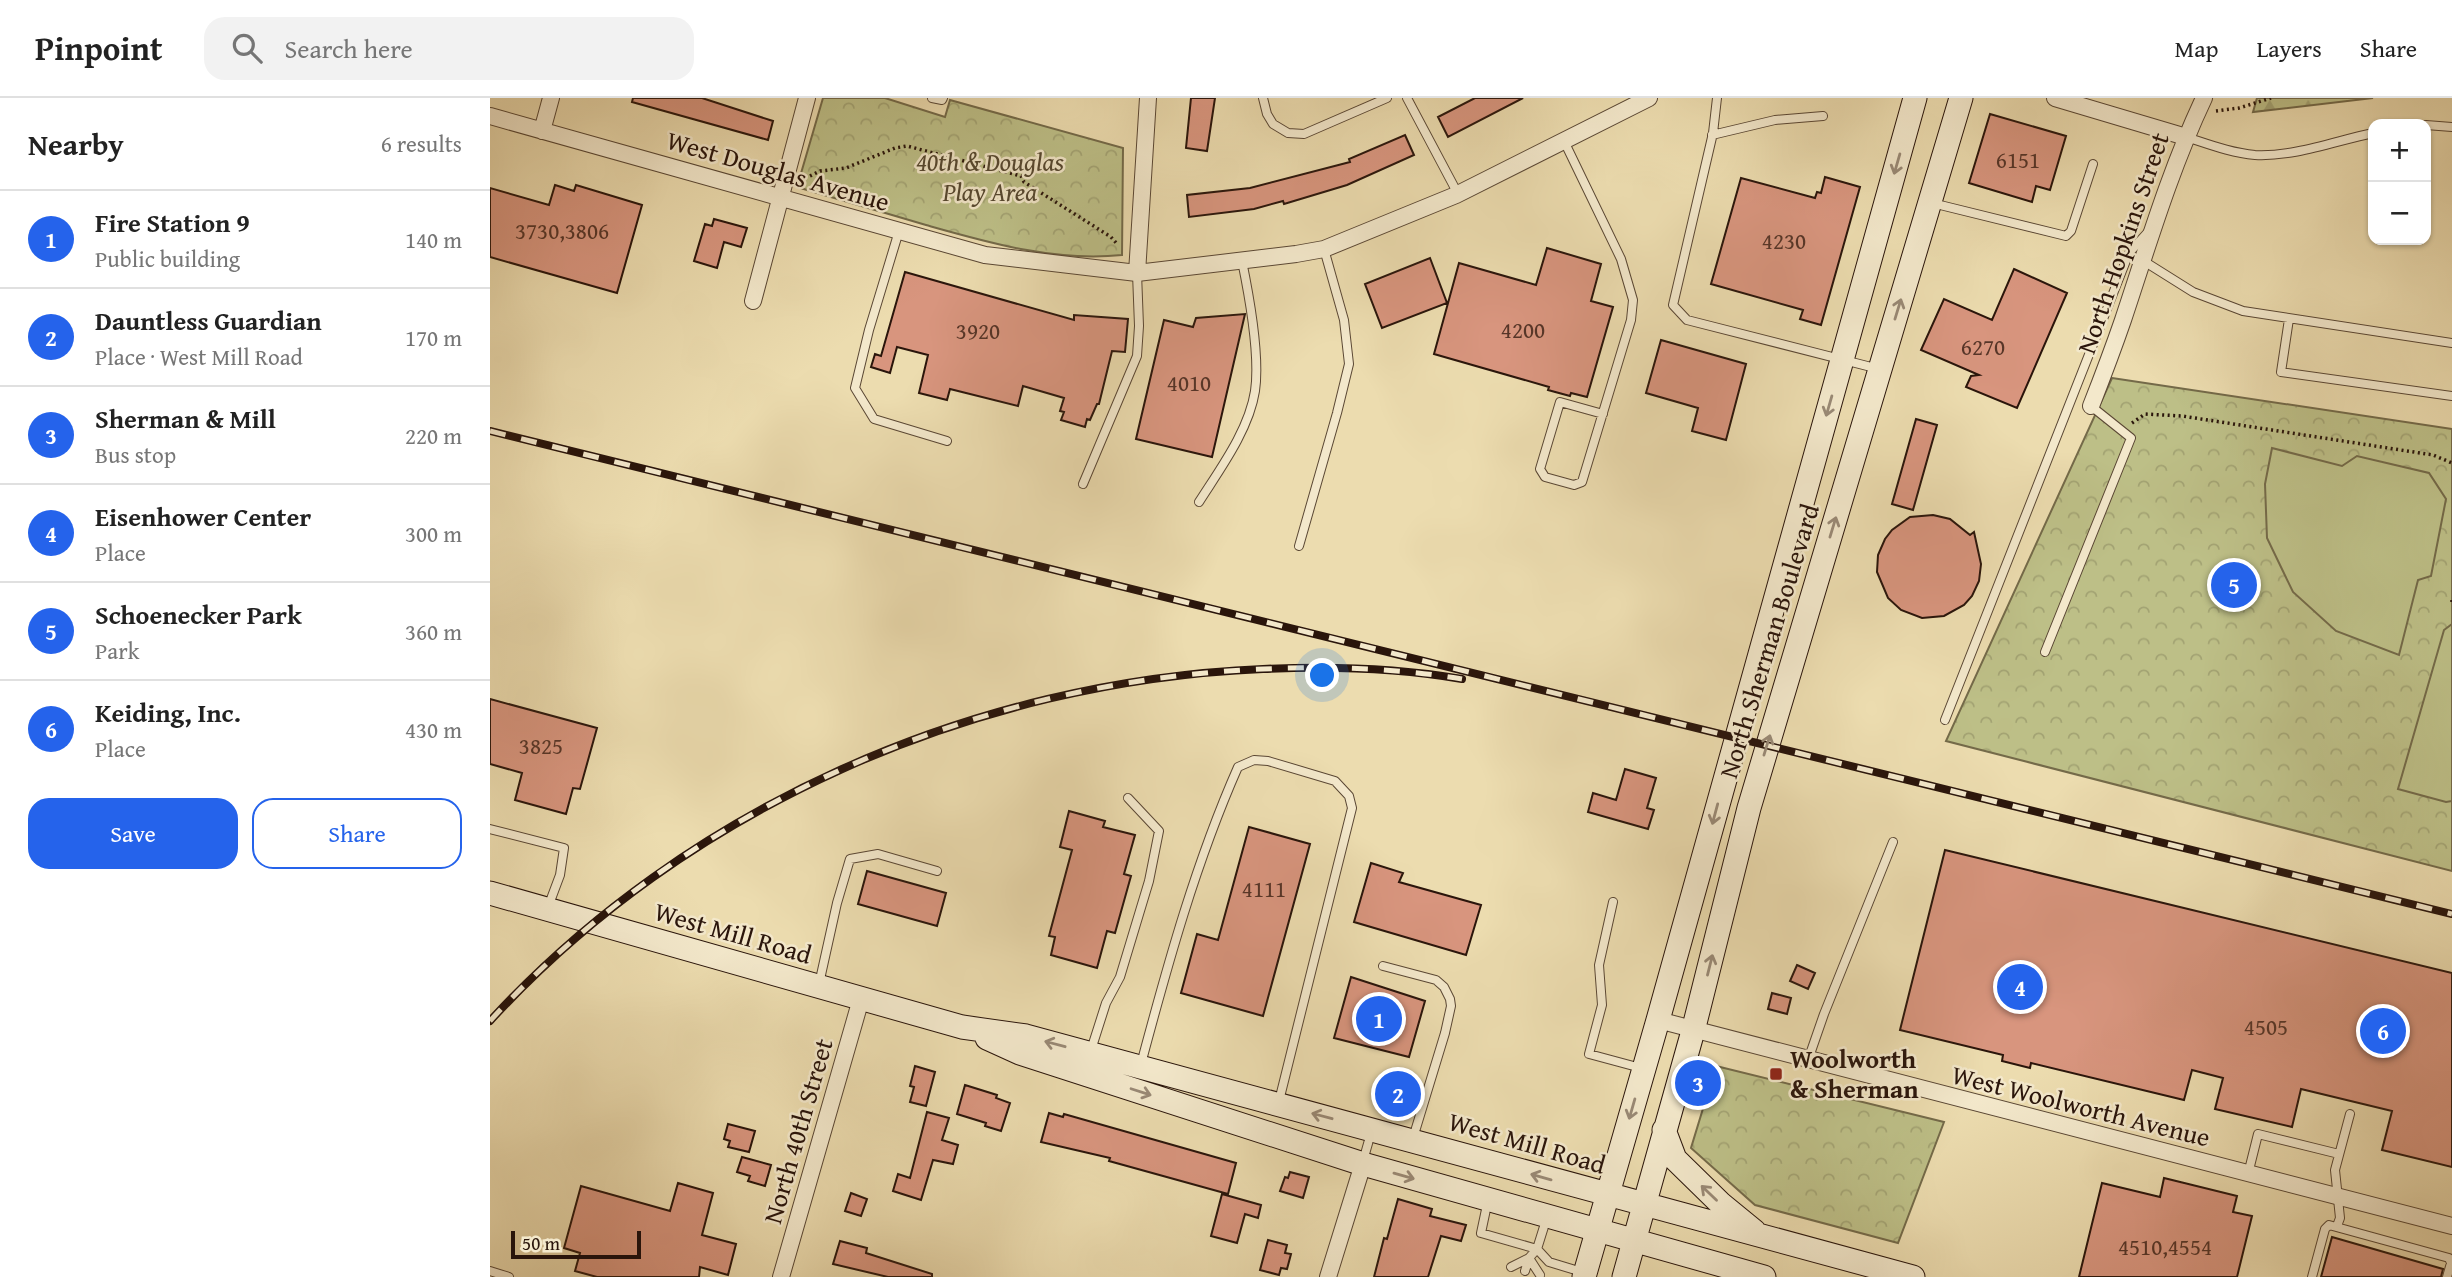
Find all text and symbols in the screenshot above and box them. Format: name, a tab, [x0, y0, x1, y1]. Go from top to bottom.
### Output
search box	[204, 17, 694, 80]
text: Pinpoint	[35, 24, 162, 72]
icon: search	[228, 29, 266, 67]
text: Search here	[284, 29, 413, 68]
text: Map	[2175, 31, 2218, 66]
text: Layers	[2256, 31, 2322, 66]
text: Share	[2360, 31, 2417, 66]
map controls	[2368, 119, 2431, 245]
button: +	[2368, 119, 2431, 182]
street label: West Douglas Avenue	[662, 120, 894, 221]
text: Nearby	[28, 122, 124, 166]
text: 6 results	[381, 127, 462, 160]
street label: North Hopkins Street	[2066, 127, 2179, 359]
park label: 40th & Douglas Play Area	[916, 142, 1064, 211]
house number: 6151	[1996, 143, 2040, 176]
one-way arrow	[1889, 153, 1902, 175]
button: −	[2368, 182, 2431, 245]
text: Fire Station 9	[95, 203, 250, 242]
house number: 3730,3806	[515, 214, 609, 247]
text: 1	[45, 223, 57, 256]
text: 140 m	[405, 223, 462, 256]
house number: 4230	[1762, 224, 1806, 257]
text: Public building	[95, 242, 240, 275]
one-way arrow	[1892, 298, 1905, 320]
text: Dauntless Guardian	[95, 301, 322, 340]
house number: 4200	[1501, 313, 1545, 346]
house number: 3920	[956, 314, 1000, 347]
text: 2	[45, 321, 57, 354]
text: 170 m	[405, 321, 462, 354]
house number: 6270	[1961, 330, 2005, 363]
text: Place · West Mill Road	[95, 340, 303, 373]
house number: 4010	[1167, 366, 1211, 399]
one-way arrow	[1821, 395, 1834, 417]
text: Sherman & Mill	[95, 399, 276, 438]
text: 3	[45, 419, 57, 452]
text: 220 m	[405, 419, 462, 452]
text: Bus stop	[95, 438, 176, 471]
text: Eisenhower Center	[95, 497, 311, 536]
street label: North Sherman Boulevard	[1708, 499, 1829, 783]
one-way arrow	[1827, 516, 1840, 538]
text: 4	[45, 517, 57, 550]
text: 300 m	[405, 517, 462, 550]
text: Place	[95, 536, 146, 569]
pin: 5	[2211, 559, 2257, 611]
text: Schoenecker Park	[95, 595, 302, 634]
text: 5	[45, 615, 57, 648]
text: 360 m	[405, 615, 462, 648]
text: Park	[95, 634, 139, 667]
your location	[1305, 658, 1339, 692]
text: Keiding, Inc.	[95, 693, 241, 732]
text: 6	[45, 713, 57, 746]
text: 430 m	[405, 713, 462, 746]
house number: 3825	[519, 729, 563, 762]
text: Place	[95, 732, 146, 765]
one-way arrow	[1762, 734, 1775, 756]
button: Save	[28, 798, 238, 869]
button: Share	[252, 798, 462, 869]
one-way arrow	[1707, 803, 1720, 825]
house number: 4111	[1242, 872, 1286, 905]
street label: West Mill Road	[650, 891, 816, 974]
one-way arrow	[1704, 954, 1717, 977]
pin: 4	[1997, 961, 2043, 1013]
pin: 1	[1356, 993, 1402, 1045]
pin: 6	[2360, 1005, 2406, 1057]
house number: 4505	[2244, 1010, 2288, 1043]
street label: North 40th Street	[752, 1034, 843, 1228]
one-way arrow	[1044, 1036, 1066, 1049]
place label: Woolworth & Sherman	[1790, 1039, 1919, 1108]
street label: West Woolworth Avenue	[1948, 1055, 2214, 1156]
pin: 3	[1675, 1057, 1721, 1109]
marker: Woolworth & Sherman	[1768, 1066, 1784, 1082]
pin: 2	[1375, 1068, 1421, 1120]
one-way arrow	[1129, 1087, 1151, 1099]
one-way arrow	[1624, 1098, 1637, 1120]
street label: West Mill Road	[1444, 1101, 1610, 1184]
one-way arrow	[1311, 1109, 1333, 1122]
one-way arrow	[1530, 1169, 1552, 1182]
one-way arrow	[1392, 1170, 1415, 1183]
one-way arrow	[1701, 1185, 1718, 1202]
scale bar	[511, 1228, 640, 1260]
text: 50 m	[522, 1229, 560, 1257]
house number: 4510,4554	[2118, 1230, 2212, 1263]

